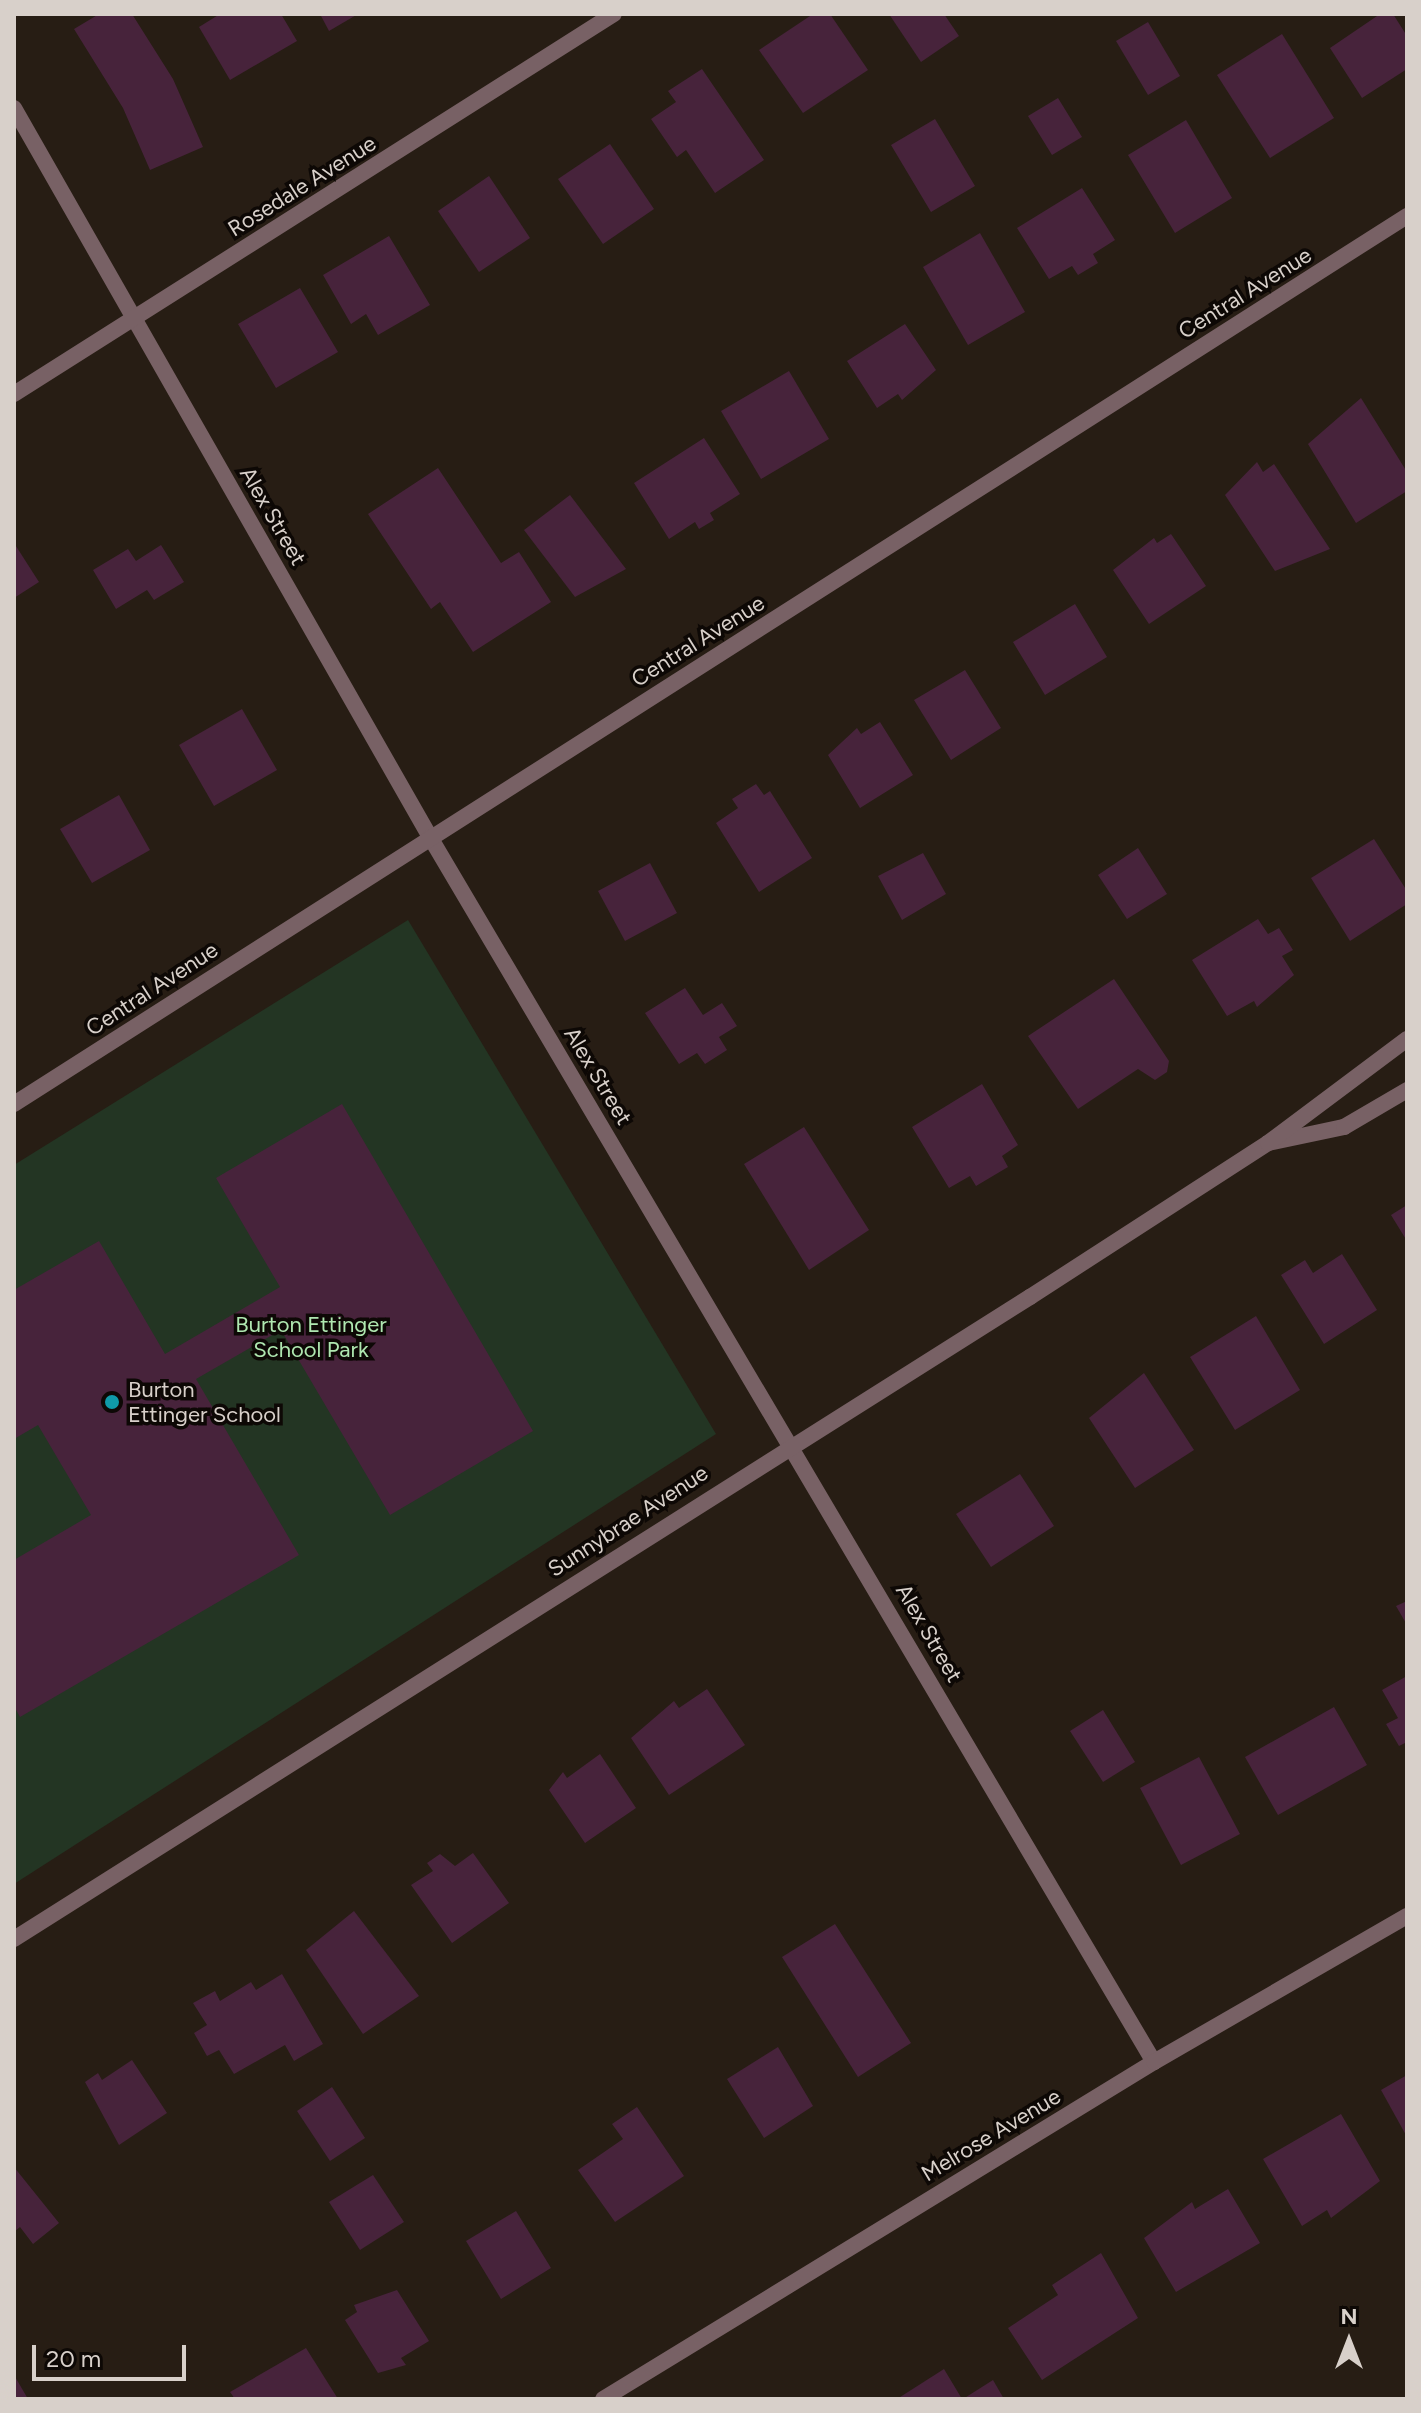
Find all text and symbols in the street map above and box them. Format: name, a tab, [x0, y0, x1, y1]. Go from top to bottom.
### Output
street label: Rosedale Avenue	[223, 130, 381, 242]
street label: Central Avenue	[1174, 242, 1316, 344]
street label: Alex Street	[234, 462, 312, 570]
street label: Central Avenue	[627, 590, 769, 692]
street label: Central Avenue	[81, 937, 223, 1041]
street label: Alex Street	[559, 1022, 637, 1130]
park label: Burton Ettinger School Park	[235, 1311, 387, 1362]
place label: Burton Ettinger School	[128, 1376, 281, 1428]
marker: Burton Ettinger School	[103, 1393, 121, 1411]
street label: Sunnybrae Avenue	[543, 1460, 713, 1582]
street label: Alex Street	[890, 1579, 968, 1687]
street label: Melrose Avenue	[917, 2083, 1065, 2187]
north arrow	[1309, 2301, 1389, 2381]
text: N	[1340, 2303, 1358, 2330]
scale bar	[36, 2329, 190, 2379]
text: 20 m	[46, 2344, 101, 2373]

